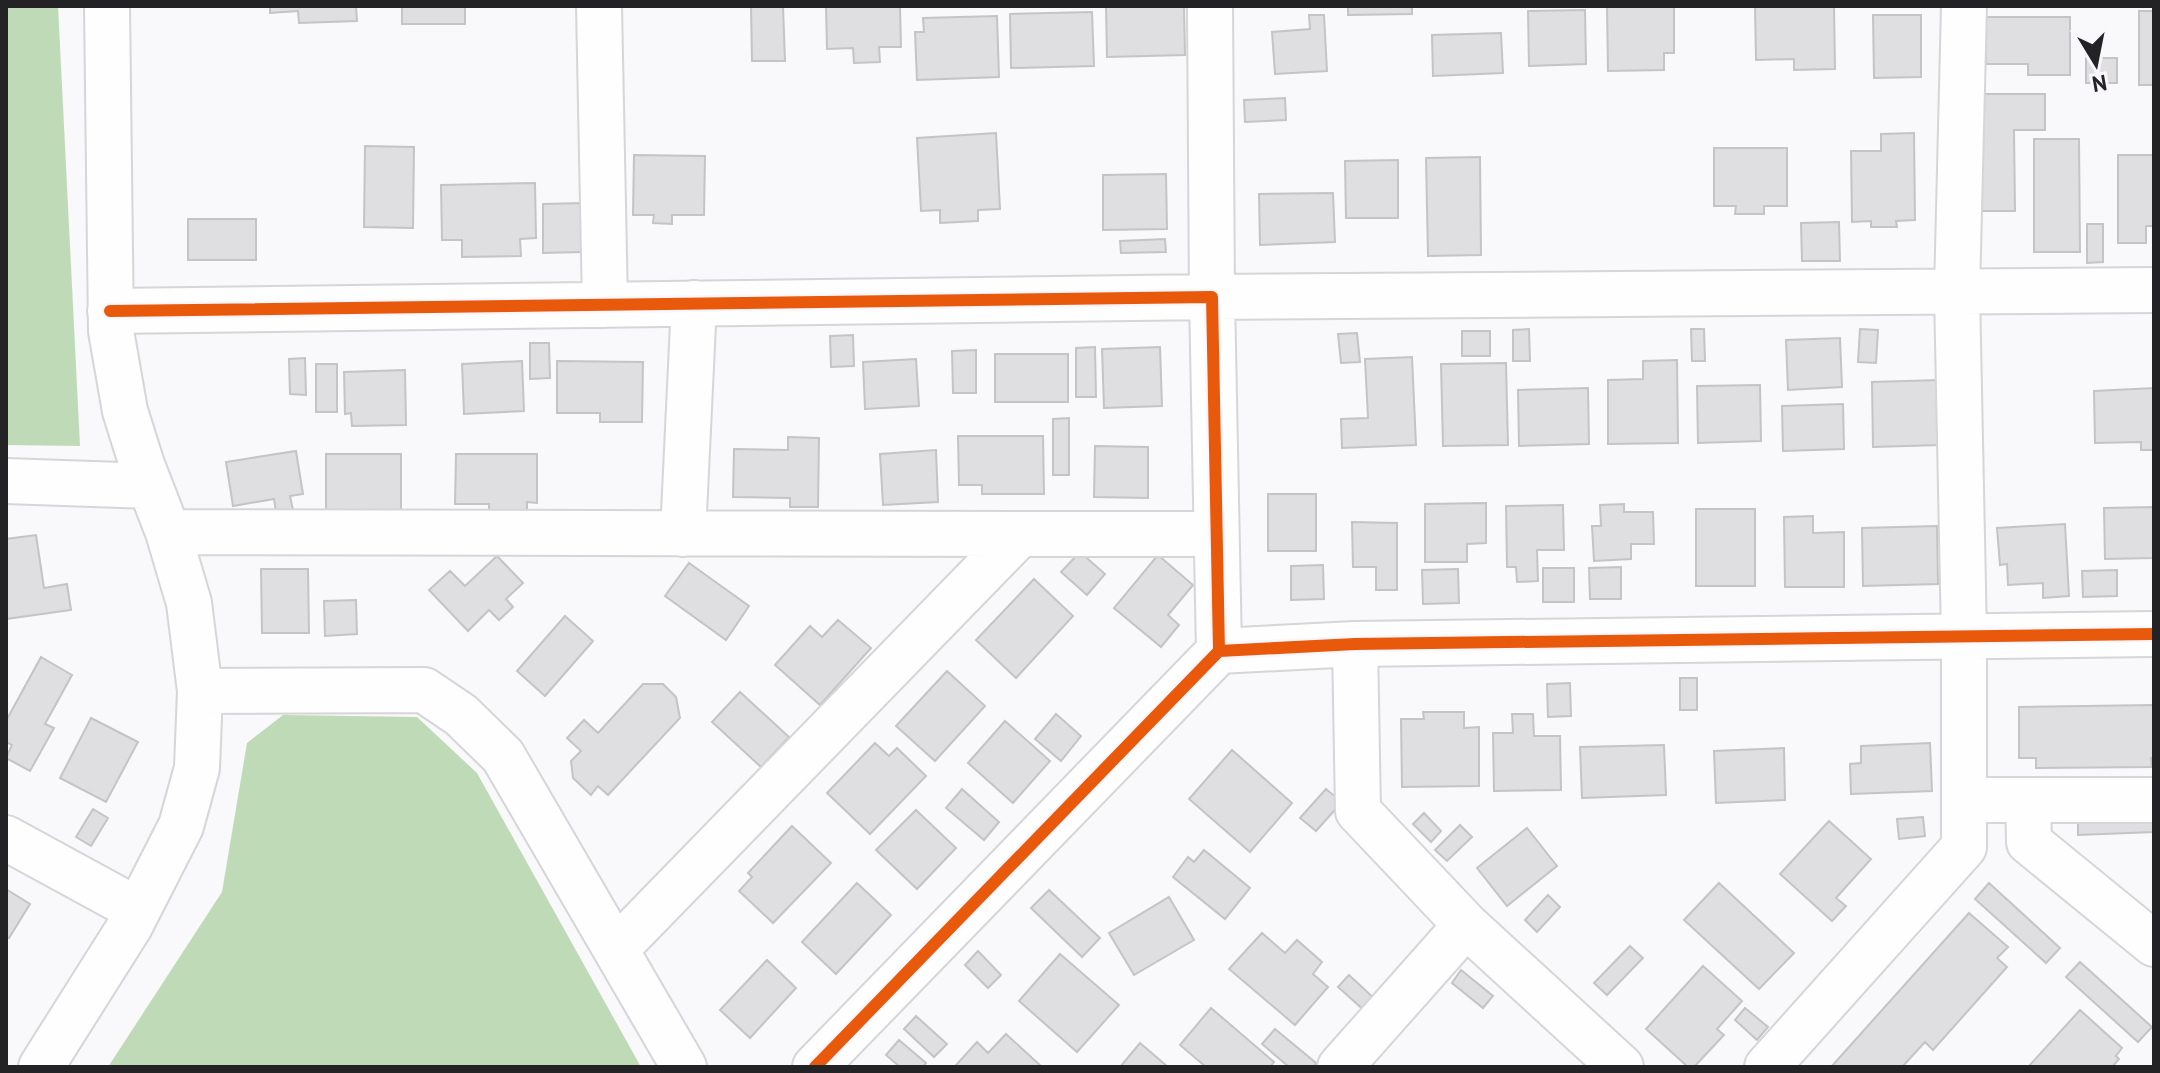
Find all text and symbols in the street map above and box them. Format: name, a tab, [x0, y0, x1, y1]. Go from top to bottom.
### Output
north arrow	[2056, 24, 2136, 104]
text: N	[2090, 69, 2109, 99]

